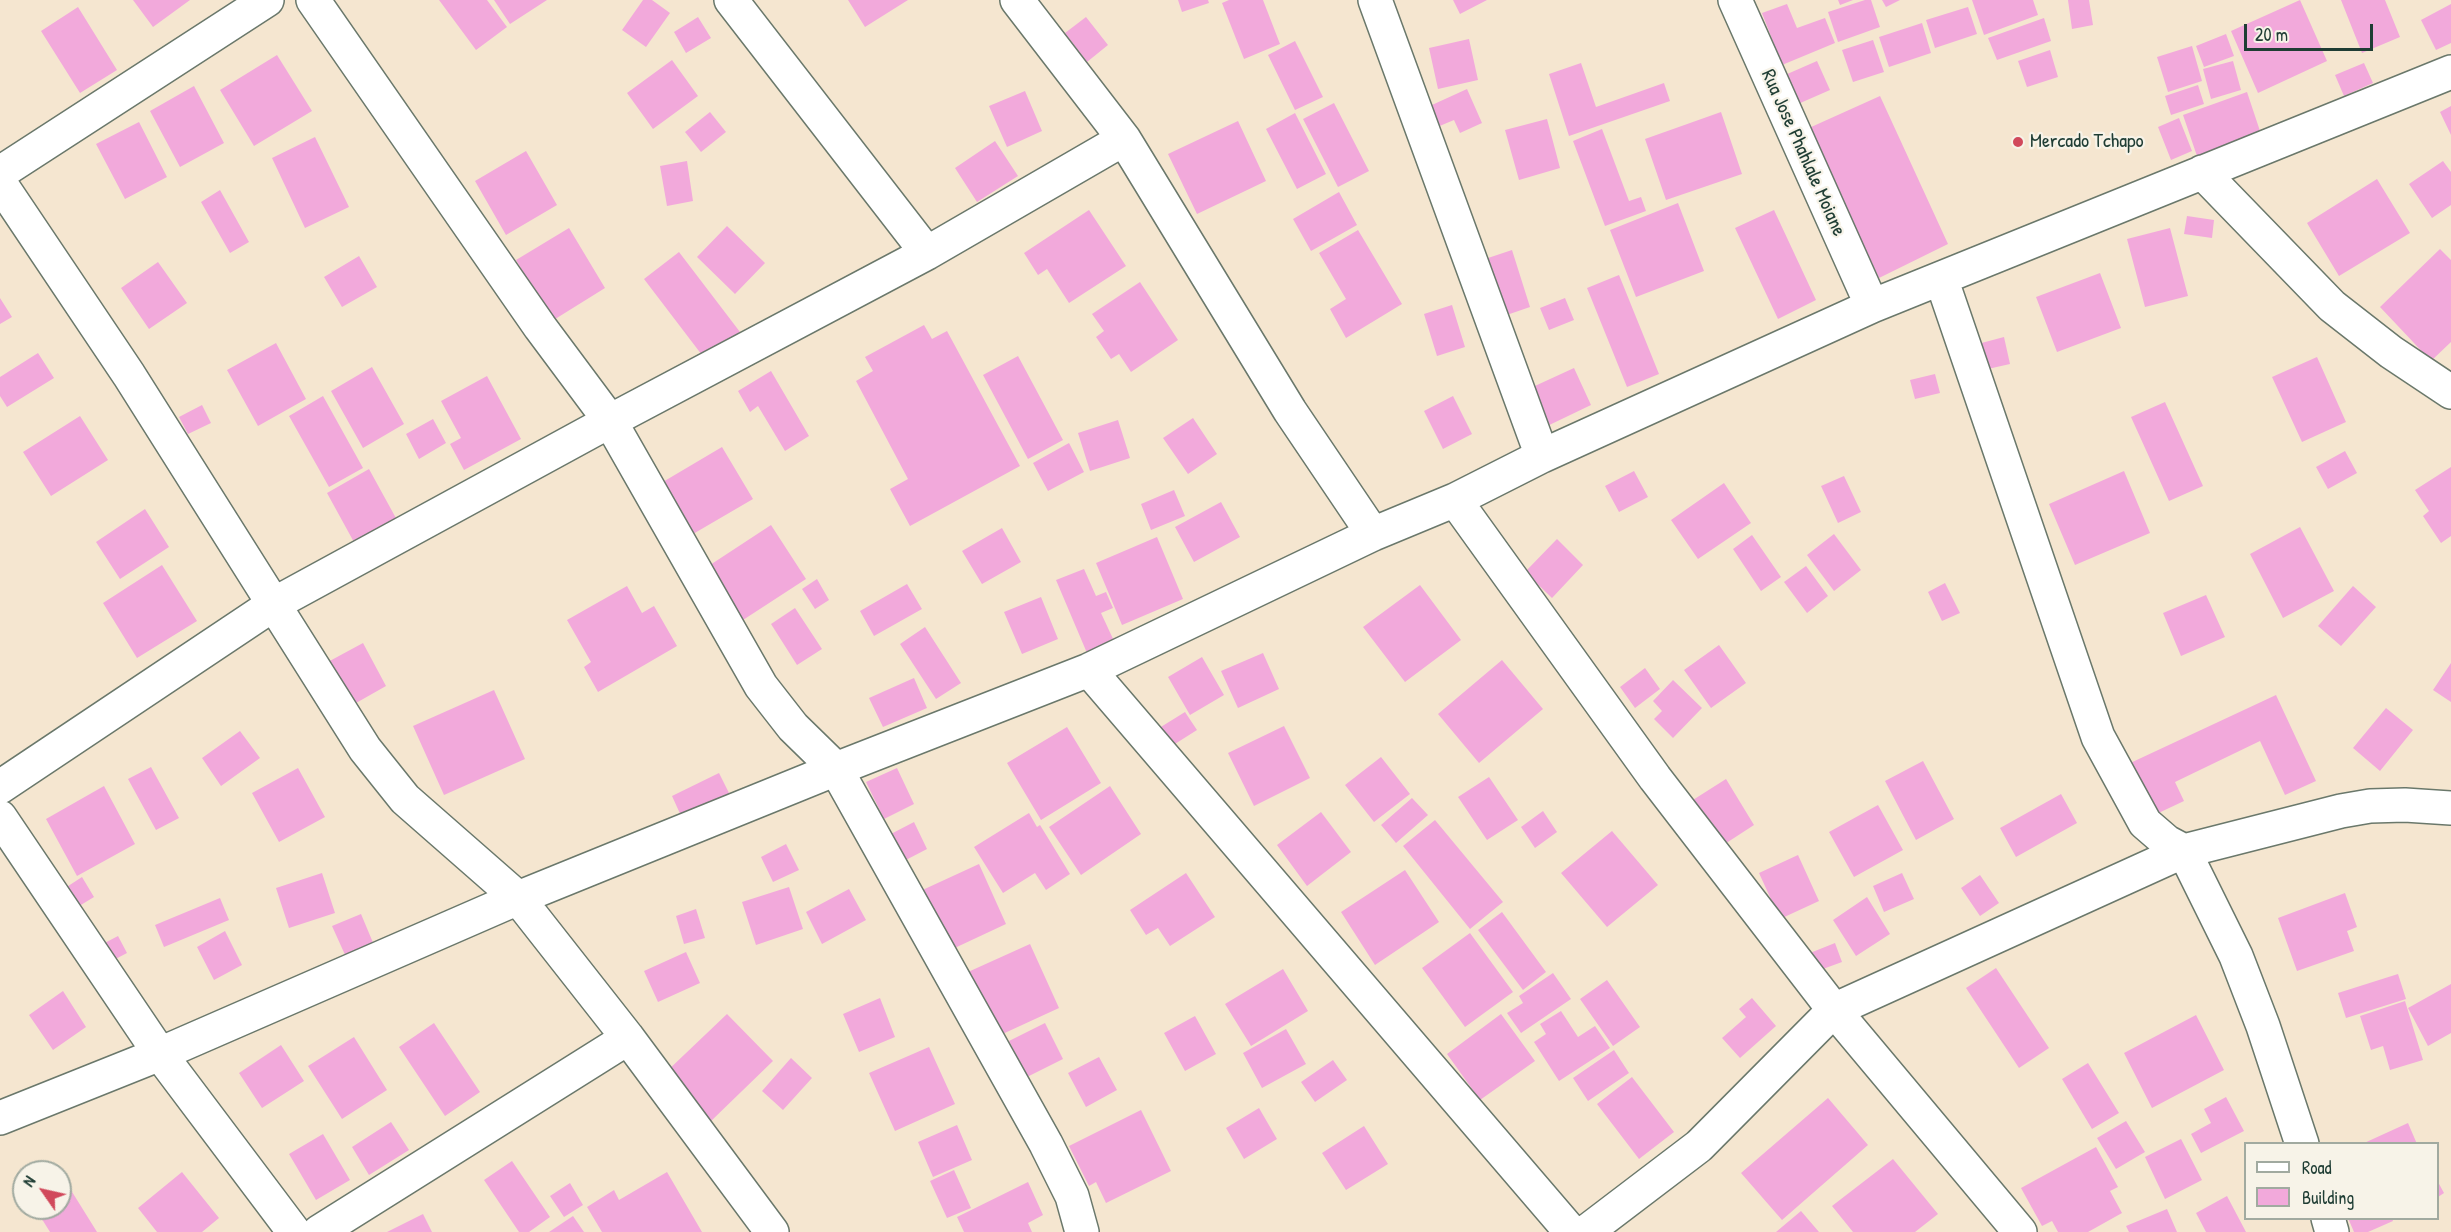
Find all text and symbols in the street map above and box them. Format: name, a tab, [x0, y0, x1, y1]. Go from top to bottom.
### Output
scale bar	[2247, 12, 2376, 50]
text: 20 m	[2255, 22, 2288, 47]
street label: Rua Jose Phahlale Moiane	[1755, 66, 1851, 240]
place label: Mercado Tchapo	[2030, 130, 2144, 154]
marker: Mercado Tchapo	[2011, 135, 2025, 149]
legend	[2244, 1142, 2439, 1220]
text: Road	[2302, 1155, 2332, 1180]
north arrow	[12, 1160, 72, 1220]
text: N	[17, 1171, 40, 1191]
text: Building	[2302, 1185, 2354, 1210]

